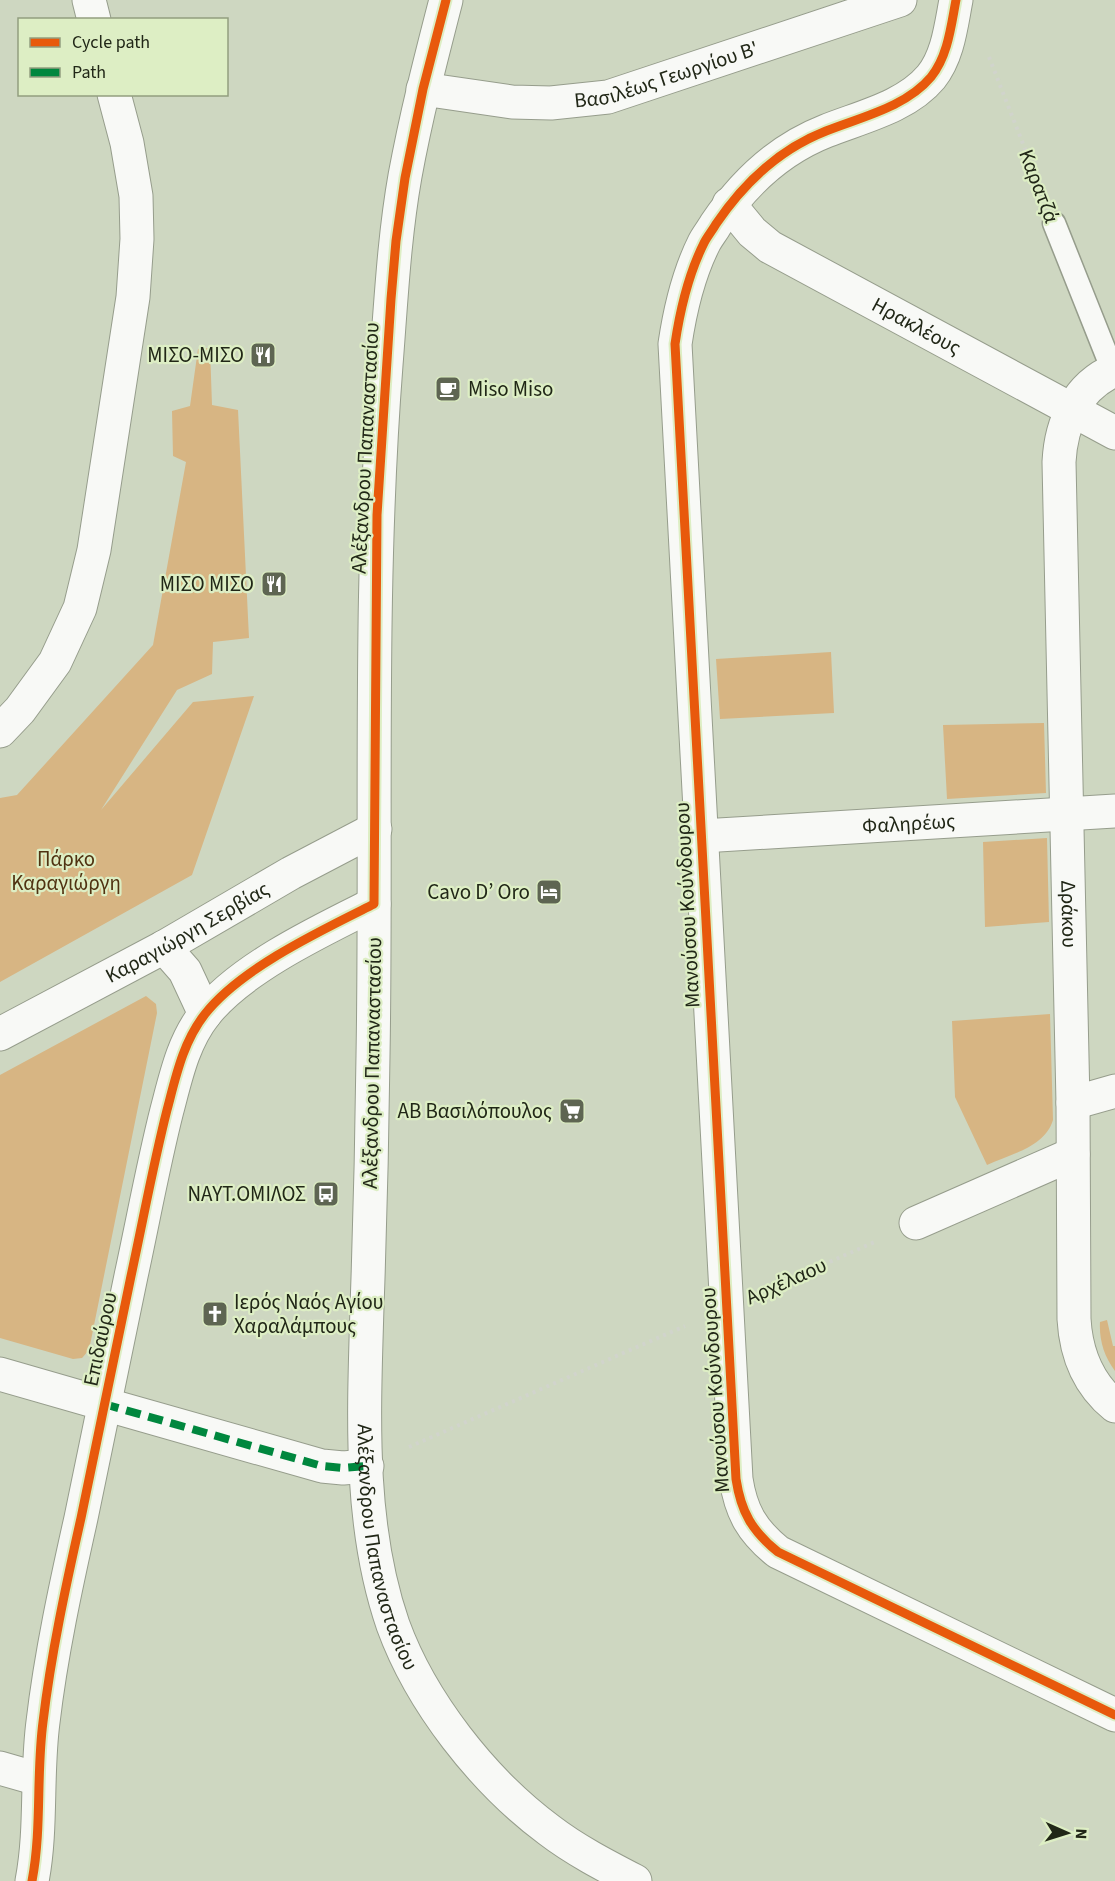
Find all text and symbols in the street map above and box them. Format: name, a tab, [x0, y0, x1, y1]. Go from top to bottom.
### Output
legend	[18, 18, 228, 96]
text: Cycle path	[72, 30, 150, 55]
street label: Βασιλέως Γεωργίου Β'	[573, 33, 762, 115]
text: Path	[72, 60, 106, 85]
street label: Καρατζά	[1011, 145, 1067, 227]
street label: Ηρακλέους	[866, 290, 966, 362]
street label: Αλέξανδρου Παπαναστασίου	[343, 321, 387, 575]
place label: ΜΙΣΟ-ΜΙΣΟ	[147, 340, 244, 370]
restaurant icon: ΜΙΣΟ-ΜΙΣΟ	[248, 340, 278, 370]
cafe icon: Miso Miso	[433, 374, 463, 404]
place label: Miso Miso	[468, 374, 553, 404]
place label: ΜΙΣΟ ΜΙΣΟ	[160, 569, 254, 599]
restaurant icon: ΜΙΣΟ ΜΙΣΟ	[259, 569, 289, 599]
street label: Μανούσου Κούνδουρου	[667, 801, 707, 1009]
street label: Φαληρέως	[861, 806, 956, 841]
park label: Πάρκο Καραγιώργη	[11, 844, 121, 898]
street label: Καραγιώργη Σερβίας	[100, 874, 275, 991]
place label: Cavo D’ Oro	[427, 877, 530, 907]
hotel icon: Cavo D’ Oro	[534, 877, 564, 907]
street label: Δράκου	[1053, 880, 1085, 948]
street label: Αλέξανδρου Παπαναστασίου	[355, 937, 389, 1189]
place label: ΑΒ Βασιλόπουλος	[398, 1096, 552, 1126]
supermarket icon: ΑΒ Βασιλόπουλος	[557, 1096, 587, 1126]
place label: ΝΑΥΤ.ΟΜΙΛΟΣ	[187, 1179, 306, 1209]
bus stop icon: ΝΑΥΤ.ΟΜΙΛΟΣ	[311, 1179, 341, 1209]
street label: Αρχέλαου	[741, 1250, 831, 1312]
street label: Μανούσου Κούνδουρου	[693, 1286, 737, 1494]
place label: Ιερός Ναός Αγίου Χαραλάμπους	[234, 1287, 383, 1341]
street label: Επιδαύρου	[75, 1289, 125, 1389]
church icon: Ιερός Ναός Αγίου Χαραλάμπους	[200, 1299, 230, 1329]
street label: Αλέξανδρου Παπαναστασίου	[350, 1424, 426, 1675]
north arrow	[1037, 1803, 1097, 1863]
text: N	[1070, 1828, 1092, 1840]

